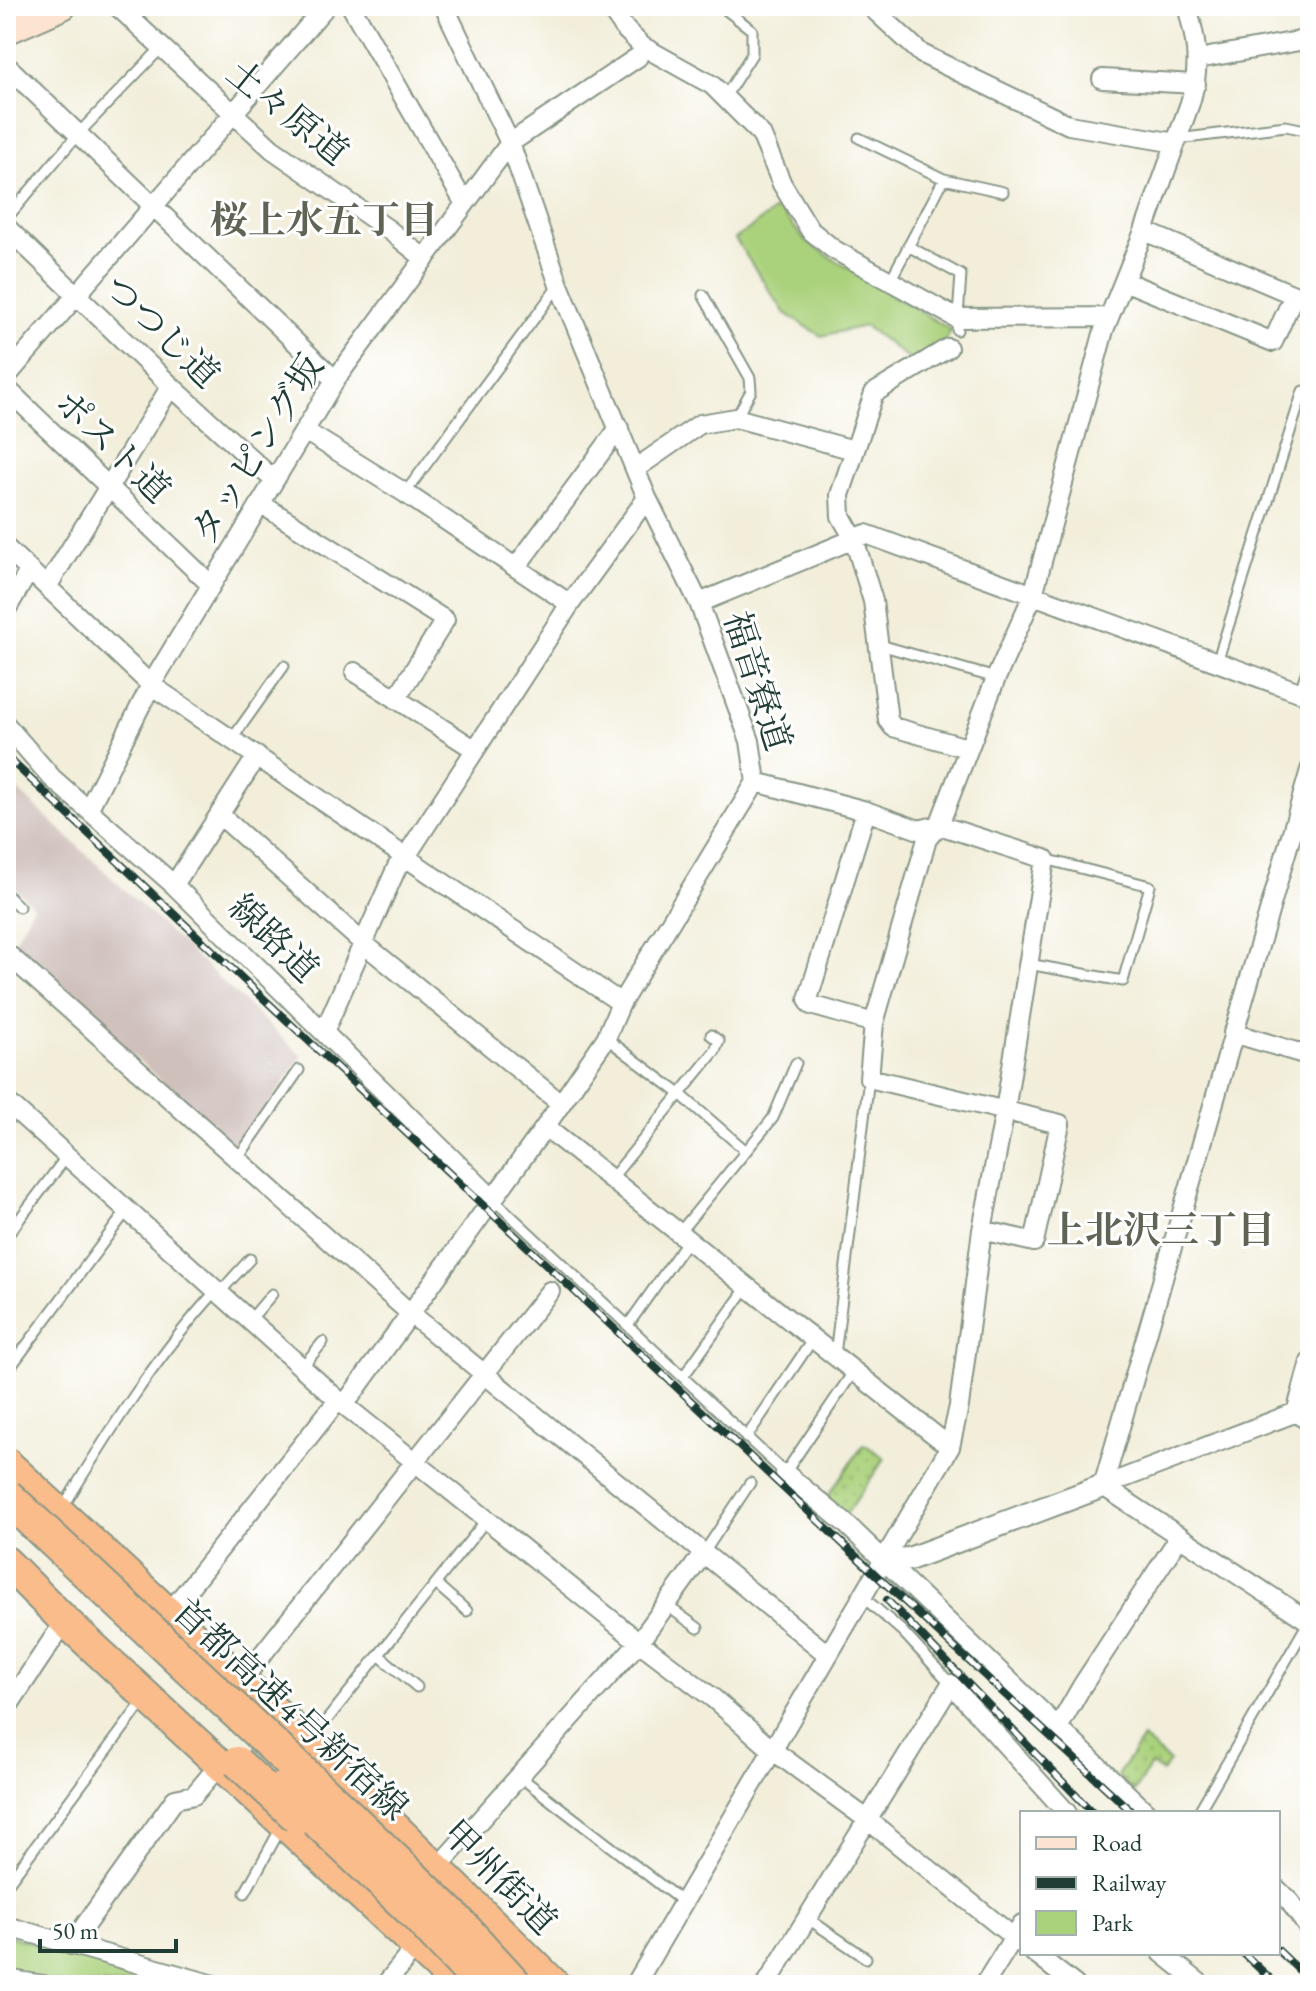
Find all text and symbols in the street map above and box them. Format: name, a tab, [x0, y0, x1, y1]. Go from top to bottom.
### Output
street label: 土々原道	[217, 48, 359, 176]
district label: 桜上水五丁目	[210, 195, 438, 244]
street label: つつじ道	[94, 264, 230, 398]
street label: タッピング坂	[180, 345, 334, 553]
street label: ポスト道	[45, 379, 181, 513]
street label: 福音寮道	[713, 605, 803, 757]
street label: 線路道	[219, 884, 329, 992]
district label: 上北沢三丁目	[1047, 1205, 1275, 1254]
street label: 首都高速4号新宿線	[163, 1588, 419, 1830]
street label: 甲州街道	[432, 1809, 568, 1945]
legend	[1020, 1811, 1280, 1955]
text: Road	[1092, 1827, 1143, 1858]
text: Railway	[1092, 1867, 1167, 1898]
scale bar	[40, 1903, 176, 1953]
text: Park	[1092, 1907, 1134, 1938]
text: 50 m	[52, 1915, 99, 1946]

